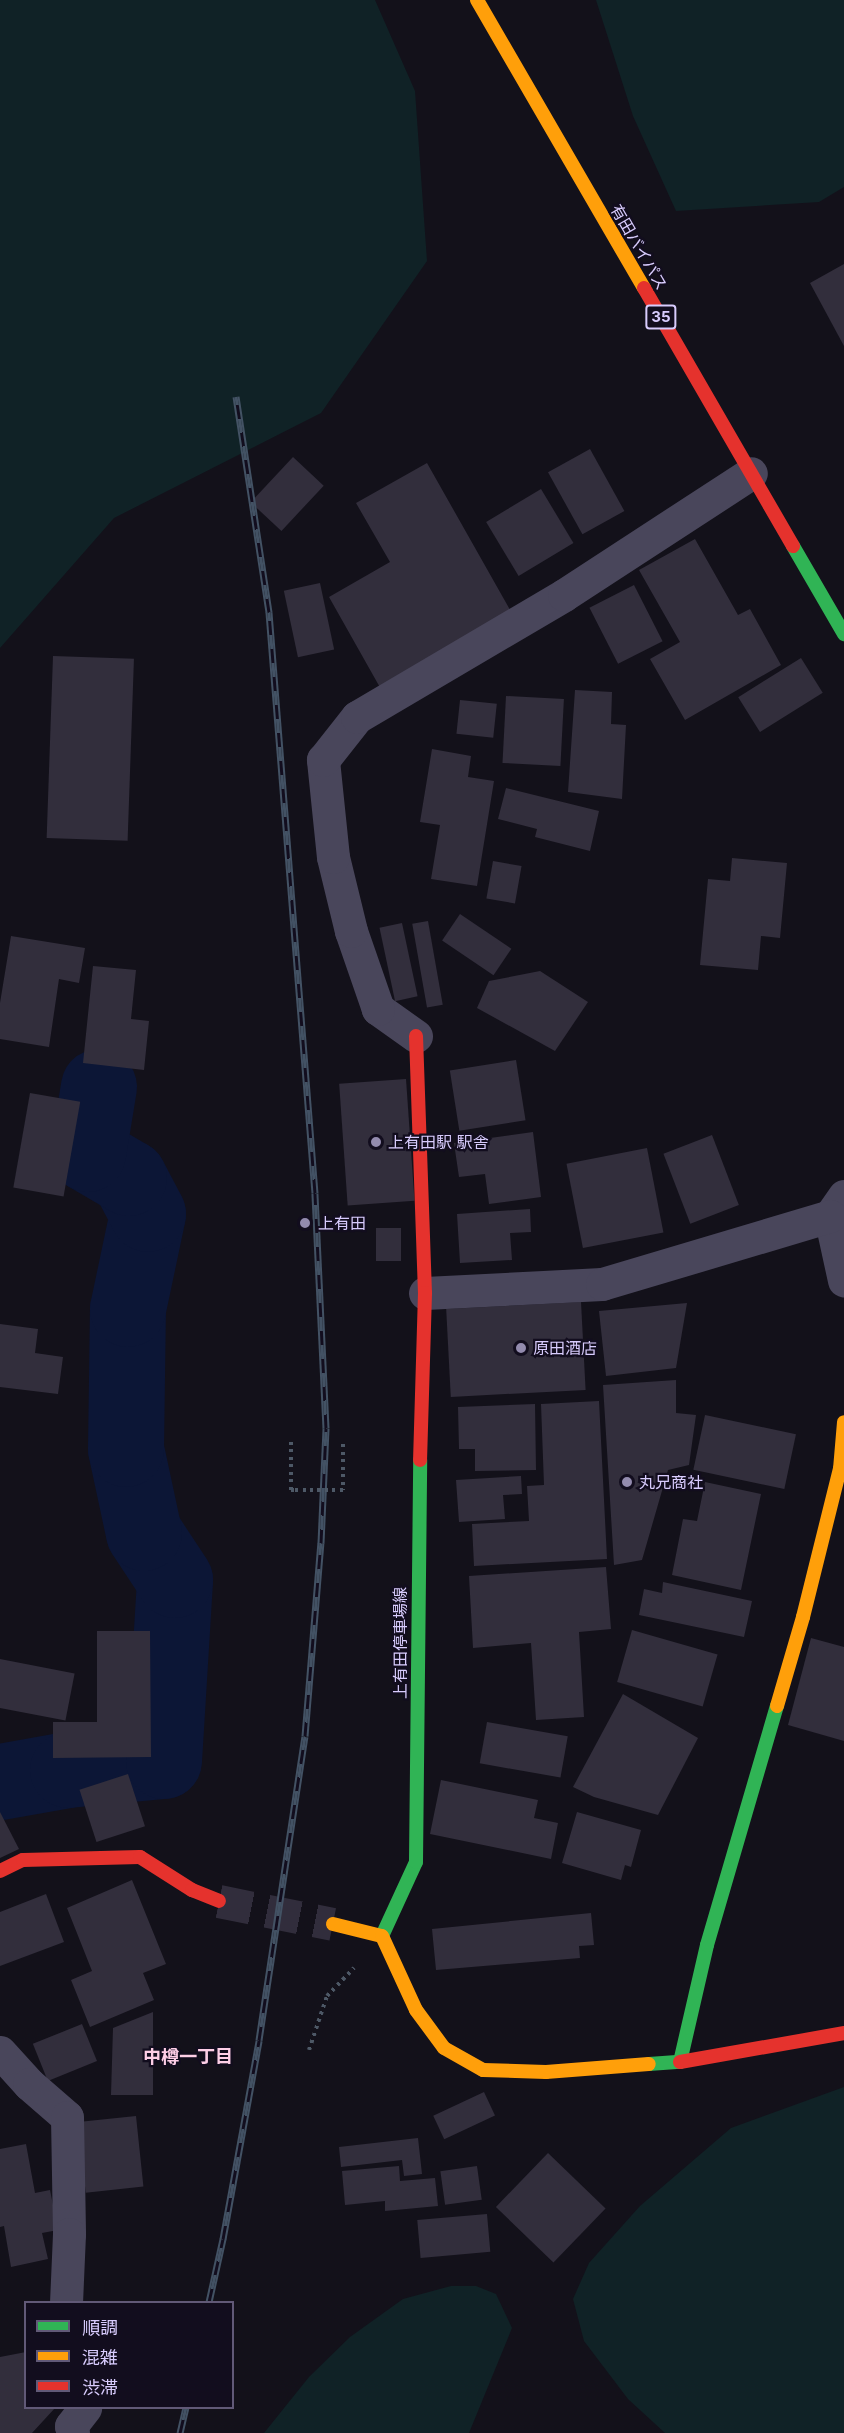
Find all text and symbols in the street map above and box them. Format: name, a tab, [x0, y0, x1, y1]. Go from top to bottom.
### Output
street label: 有田バイパス	[607, 201, 671, 293]
road number: 35	[644, 305, 678, 329]
place label: 上有田駅 駅舎	[388, 1132, 488, 1152]
marker: 上有田駅 駅舎	[369, 1135, 383, 1149]
place label: 上有田	[318, 1213, 366, 1233]
marker: 上有田	[296, 1214, 314, 1232]
place label: 原田酒店	[533, 1338, 597, 1358]
marker: 原田酒店	[514, 1341, 528, 1355]
place label: 丸兄商社	[639, 1472, 703, 1492]
marker: 丸兄商社	[620, 1475, 634, 1489]
street label: 上有田停車場線	[390, 1587, 410, 1699]
district label: 中樽一丁目	[143, 2046, 233, 2068]
legend	[24, 2301, 234, 2409]
text: 順調	[82, 2317, 118, 2338]
text: 混雑	[82, 2347, 118, 2368]
text: 渋滞	[82, 2377, 118, 2398]

